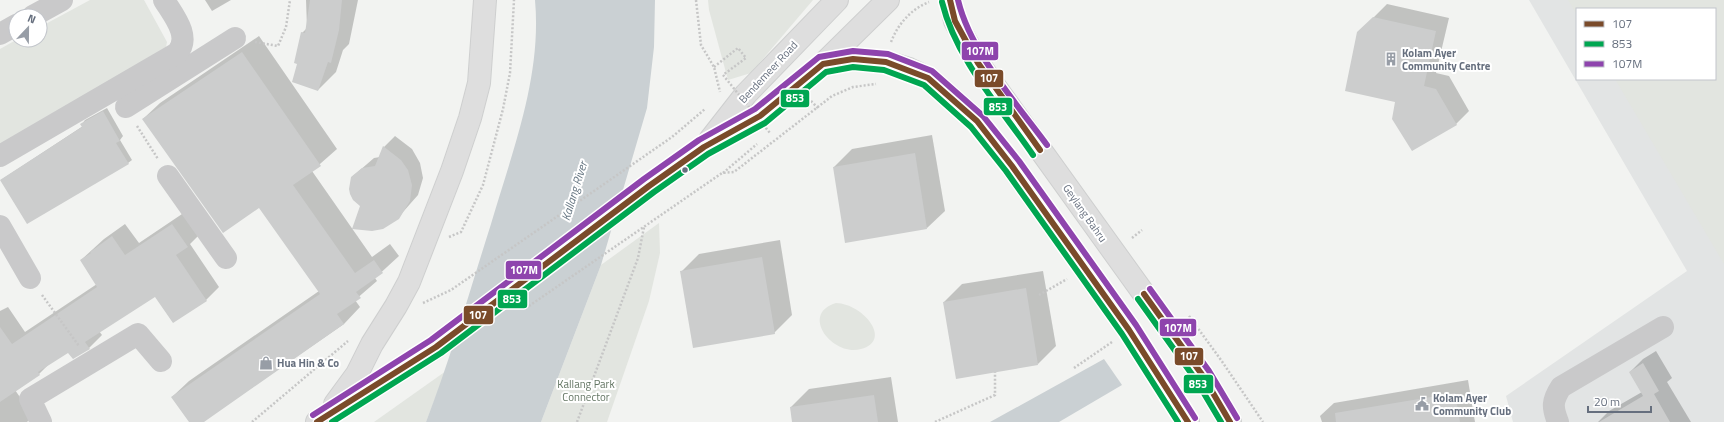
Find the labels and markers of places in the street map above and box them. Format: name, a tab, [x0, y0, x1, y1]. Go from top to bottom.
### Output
place label: Kolam Ayer Community Centre	[1402, 45, 1491, 74]
building icon: Kolam Ayer Community Centre	[1383, 51, 1399, 67]
unlabelled marker	[680, 165, 690, 175]
shop icon: Hua Hin & Co	[258, 355, 274, 371]
place label: Hua Hin & Co	[277, 355, 339, 371]
place label: Kolam Ayer Community Club	[1433, 390, 1511, 419]
public building icon: Kolam Ayer Community Club	[1414, 396, 1430, 412]

